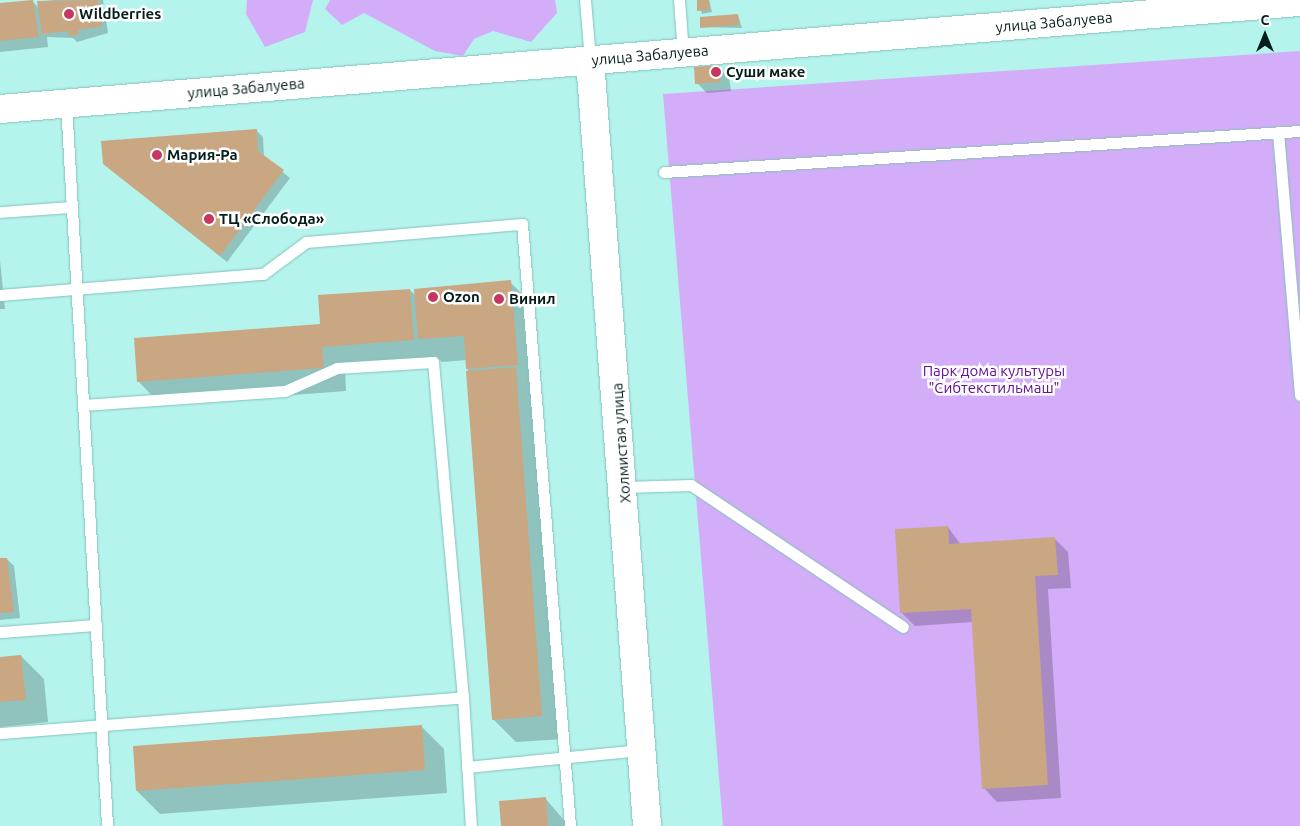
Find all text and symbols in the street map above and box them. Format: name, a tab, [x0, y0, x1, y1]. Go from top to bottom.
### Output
place label: Wildberries	[79, 5, 161, 23]
marker: Wildberries	[63, 8, 75, 20]
street label: улица Забалуева	[995, 8, 1113, 36]
north arrow	[1240, 10, 1290, 60]
text: С	[1261, 12, 1269, 28]
street label: улица Забалуева	[591, 41, 709, 69]
place label: Суши маке	[726, 63, 805, 81]
marker: Суши маке	[710, 66, 722, 78]
street label: улица Забалуева	[187, 74, 305, 102]
place label: Мария-Ра	[167, 146, 238, 164]
marker: Мария-Ра	[151, 149, 163, 161]
place label: ТЦ «Слобода»	[219, 210, 324, 228]
marker: ТЦ «Слобода»	[203, 213, 215, 225]
place label: Ozon	[443, 288, 480, 306]
place label: Винил	[509, 290, 555, 308]
marker: Ozon	[427, 291, 439, 303]
marker: Винил	[493, 293, 505, 305]
park label: Парк дома культуры "Сибтекстильмаш"	[923, 361, 1065, 396]
street label: Холмистая улица	[608, 382, 634, 504]

